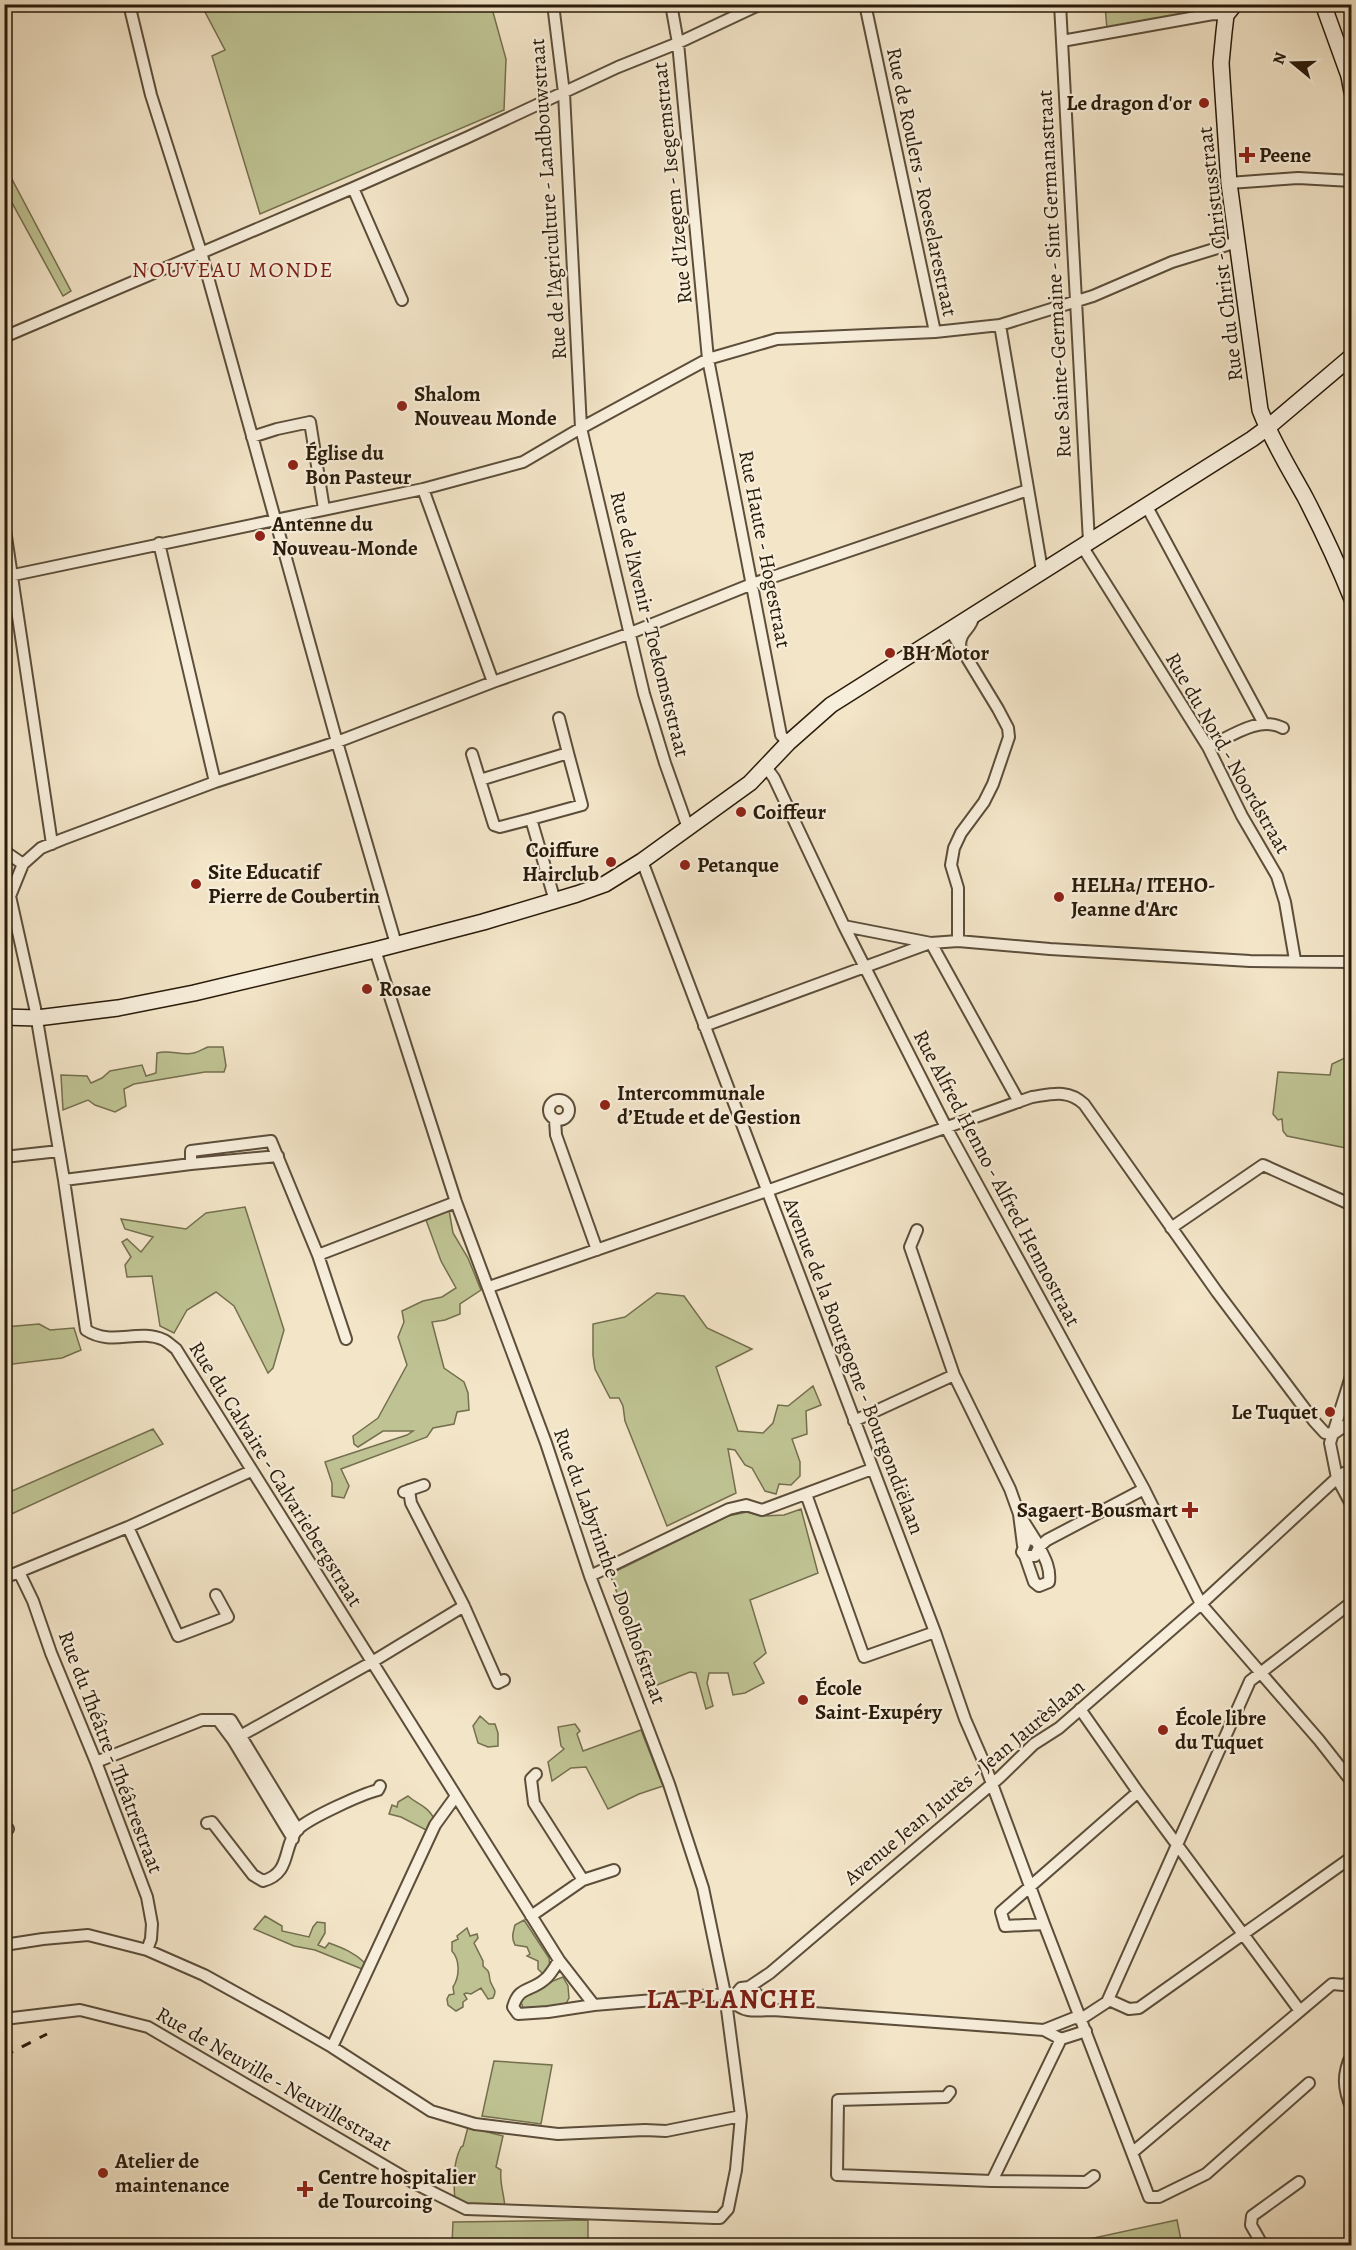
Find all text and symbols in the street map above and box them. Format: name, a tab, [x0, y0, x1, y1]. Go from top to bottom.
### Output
north arrow	[1263, 33, 1323, 93]
street label: Rue de l'Agriculture - Landbouwstraat	[523, 37, 573, 361]
street label: Rue de Roulers - Roeselarestraat	[880, 45, 964, 319]
text: N	[1267, 49, 1292, 68]
street label: Rue d'Izegem - Isegemstraat	[645, 60, 699, 305]
street label: Rue Sainte-Germaine - Sint Germanastraat	[1030, 89, 1078, 459]
place label: Le dragon d'or	[1066, 89, 1192, 117]
marker: Le dragon d'or	[1197, 96, 1211, 110]
street label: Rue du Christ - Christusstraat	[1190, 125, 1250, 383]
place label: Peene	[1259, 141, 1312, 169]
marker: Peene	[1240, 148, 1254, 162]
district label: NOUVEAU MONDE	[132, 255, 334, 285]
place label: Shalom Nouveau Monde	[414, 380, 557, 432]
marker: Shalom Nouveau Monde	[395, 399, 409, 413]
place label: Église du Bon Pasteur	[305, 439, 412, 491]
street label: Rue Haute - Hogestraat	[732, 448, 798, 650]
marker: Église du Bon Pasteur	[286, 458, 300, 472]
street label: Rue de l'Avenir - Toekomststraat	[603, 488, 697, 760]
place label: Antenne du Nouveau-Monde	[271, 510, 418, 562]
marker: Antenne du Nouveau-Monde	[253, 529, 267, 543]
place label: BH Motor	[902, 639, 989, 667]
marker: BH Motor	[883, 646, 897, 660]
street label: Rue du Nord - Noordstraat	[1159, 647, 1297, 859]
place label: Coiffeur	[753, 798, 827, 826]
marker: Coiffeur	[734, 805, 748, 819]
place label: Coiffure Hairclub	[522, 836, 599, 888]
place label: Petanque	[697, 851, 779, 879]
marker: Coiffure Hairclub	[604, 855, 618, 869]
place label: Site Educatif Pierre de Coubertin	[208, 858, 380, 910]
marker: Petanque	[678, 858, 692, 872]
place label: HELHa/ ITEHO- Jeanne d'Arc	[1071, 871, 1215, 923]
marker: Site Educatif Pierre de Coubertin	[189, 877, 203, 891]
marker: HELHa/ ITEHO- Jeanne d'Arc	[1052, 890, 1066, 904]
place label: Rosae	[379, 975, 431, 1003]
marker: Rosae	[360, 982, 374, 996]
street label: Rue Alfred Henno - Alfred Hennostraat	[907, 1025, 1087, 1331]
place label: Intercommunale d’Etude et de Gestion	[617, 1079, 801, 1131]
marker: Intercommunale d’Etude et de Gestion	[598, 1098, 612, 1112]
street label: Avenue de la Bourgogne - Bourgondiëlaan	[776, 1193, 931, 1538]
street label: Rue du Calvaire - Calvariebergstraat	[183, 1336, 370, 1612]
place label: Le Tuquet	[1231, 1398, 1318, 1426]
marker: Le Tuquet	[1323, 1405, 1337, 1419]
street label: Rue du Labyrinthe - Doolhofstraat	[547, 1424, 673, 1708]
place label: Sagaert-Bousmart	[1017, 1496, 1178, 1524]
marker: Sagaert-Bousmart	[1183, 1503, 1197, 1517]
street label: Rue du Théâtre - Théâtrestraat	[52, 1627, 170, 1877]
street label: Avenue Jean Jaurès - Jean Jaurèslaan	[837, 1673, 1090, 1892]
place label: École Saint-Exupéry	[815, 1674, 943, 1726]
marker: École Saint-Exupéry	[796, 1693, 810, 1707]
place label: École libre du Tuquet	[1175, 1704, 1266, 1756]
marker: École libre du Tuquet	[1156, 1723, 1170, 1737]
district label: LA PLANCHE	[647, 1981, 817, 2017]
street label: Rue de Neuville - Neuvillestraat	[151, 2000, 397, 2158]
place label: Atelier de maintenance	[114, 2147, 230, 2199]
place label: Centre hospitalier de Tourcoing	[318, 2163, 477, 2215]
marker: Atelier de maintenance	[96, 2166, 110, 2180]
marker: Centre hospitalier de Tourcoing	[296, 2180, 314, 2198]

